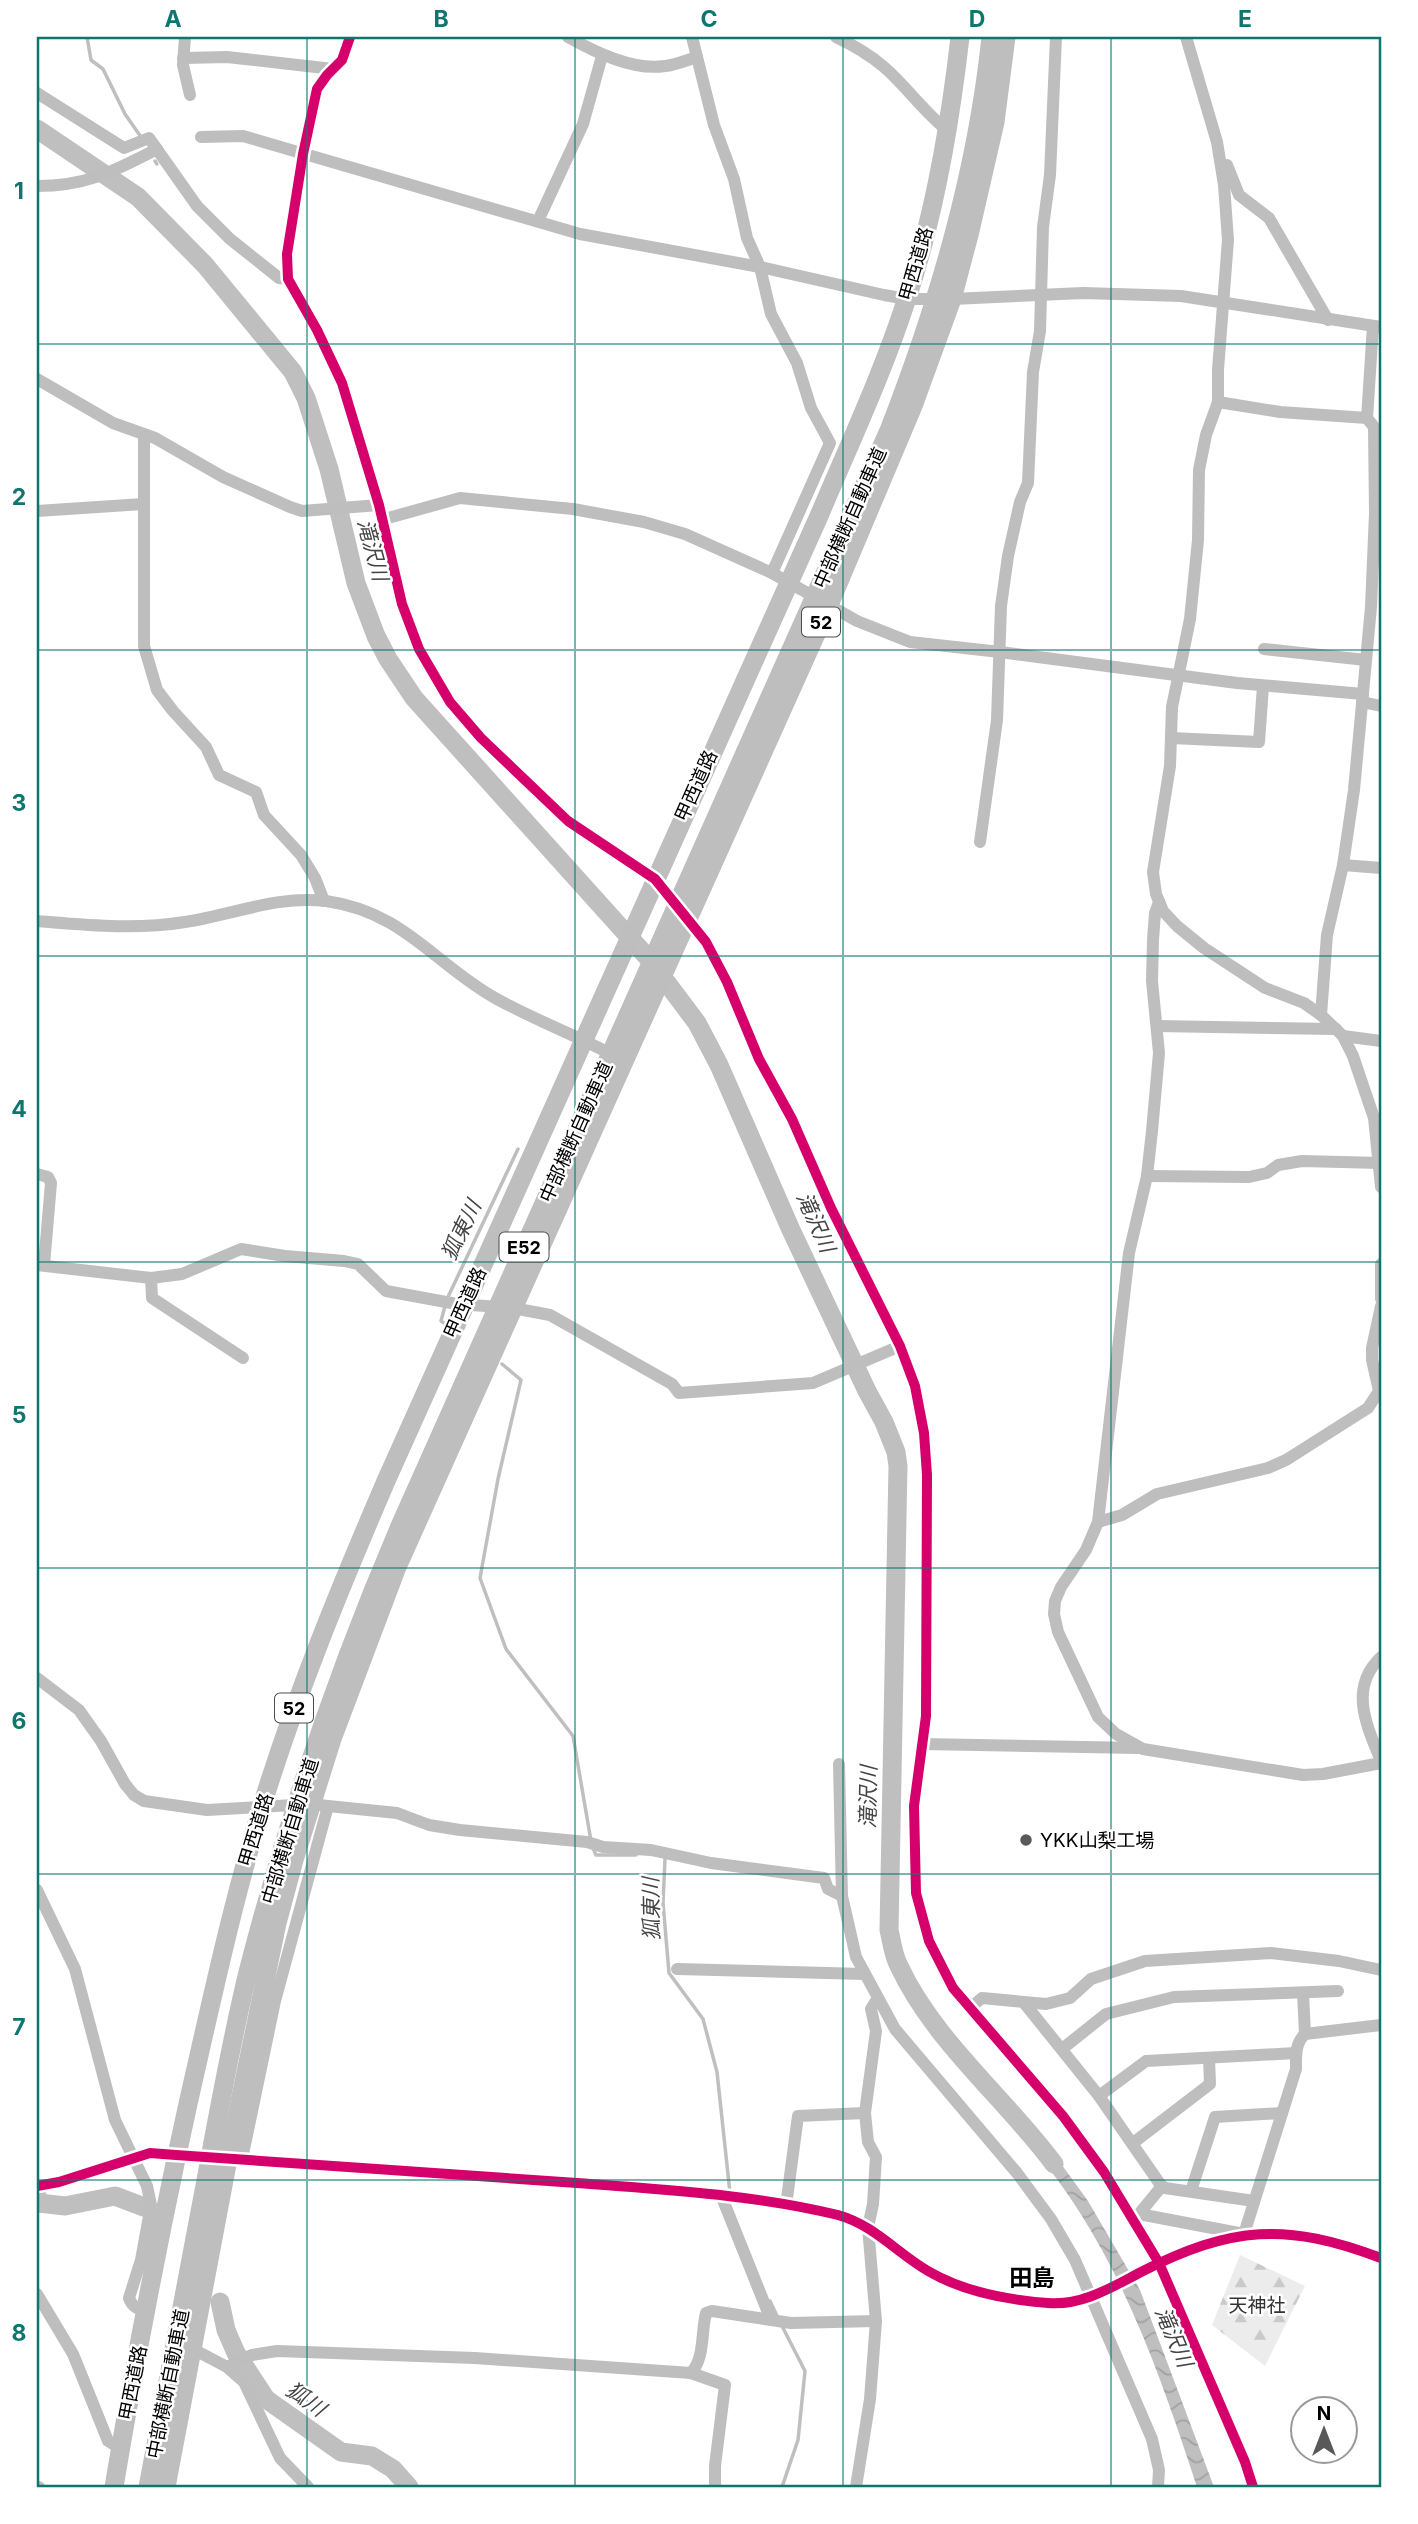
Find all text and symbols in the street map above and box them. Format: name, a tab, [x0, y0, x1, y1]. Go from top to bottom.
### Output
text: A	[164, 5, 182, 33]
text: B	[433, 5, 449, 33]
text: C	[700, 5, 718, 33]
text: D	[969, 5, 985, 33]
text: E	[1238, 5, 1252, 33]
text: 1	[14, 177, 24, 205]
street label: 甲西道路	[894, 224, 938, 304]
street label: 中部横断自動車道	[809, 444, 891, 592]
text: 2	[12, 483, 26, 511]
water label: 滝沢川	[353, 516, 394, 586]
road number: 52	[802, 608, 840, 636]
street label: 甲西道路	[670, 747, 722, 825]
text: 3	[12, 789, 26, 817]
street label: 中部横断自動車道	[535, 1058, 617, 1206]
text: 4	[11, 1095, 27, 1123]
water label: 滝沢川	[792, 1188, 841, 1258]
water label: 狐東川	[436, 1194, 487, 1264]
road number: E52	[500, 1232, 548, 1262]
street label: 甲西道路	[439, 1264, 491, 1342]
text: 5	[12, 1401, 26, 1429]
road number: 52	[275, 1694, 313, 1722]
text: 6	[12, 1707, 26, 1735]
street label: 中部横断自動車道	[257, 1755, 323, 1907]
water label: 滝沢川	[855, 1763, 881, 1829]
street label: 甲西道路	[234, 1790, 278, 1870]
place label: YKK山梨工場	[1040, 1829, 1154, 1852]
marker: YKK山梨工場	[1018, 1832, 1034, 1848]
water label: 狐東川	[638, 1875, 664, 1941]
text: 7	[12, 2013, 26, 2041]
district label: 田島	[1009, 2264, 1055, 2292]
park label: 天神社	[1228, 2294, 1286, 2317]
water label: 滝沢川	[1150, 2303, 1199, 2373]
street label: 中部横断自動車道	[142, 2307, 194, 2461]
text: 8	[12, 2319, 26, 2347]
street label: 甲西道路	[114, 2343, 152, 2423]
water label: 狐川	[282, 2377, 332, 2422]
north arrow	[1288, 2394, 1358, 2464]
text: N	[1317, 2402, 1331, 2425]

